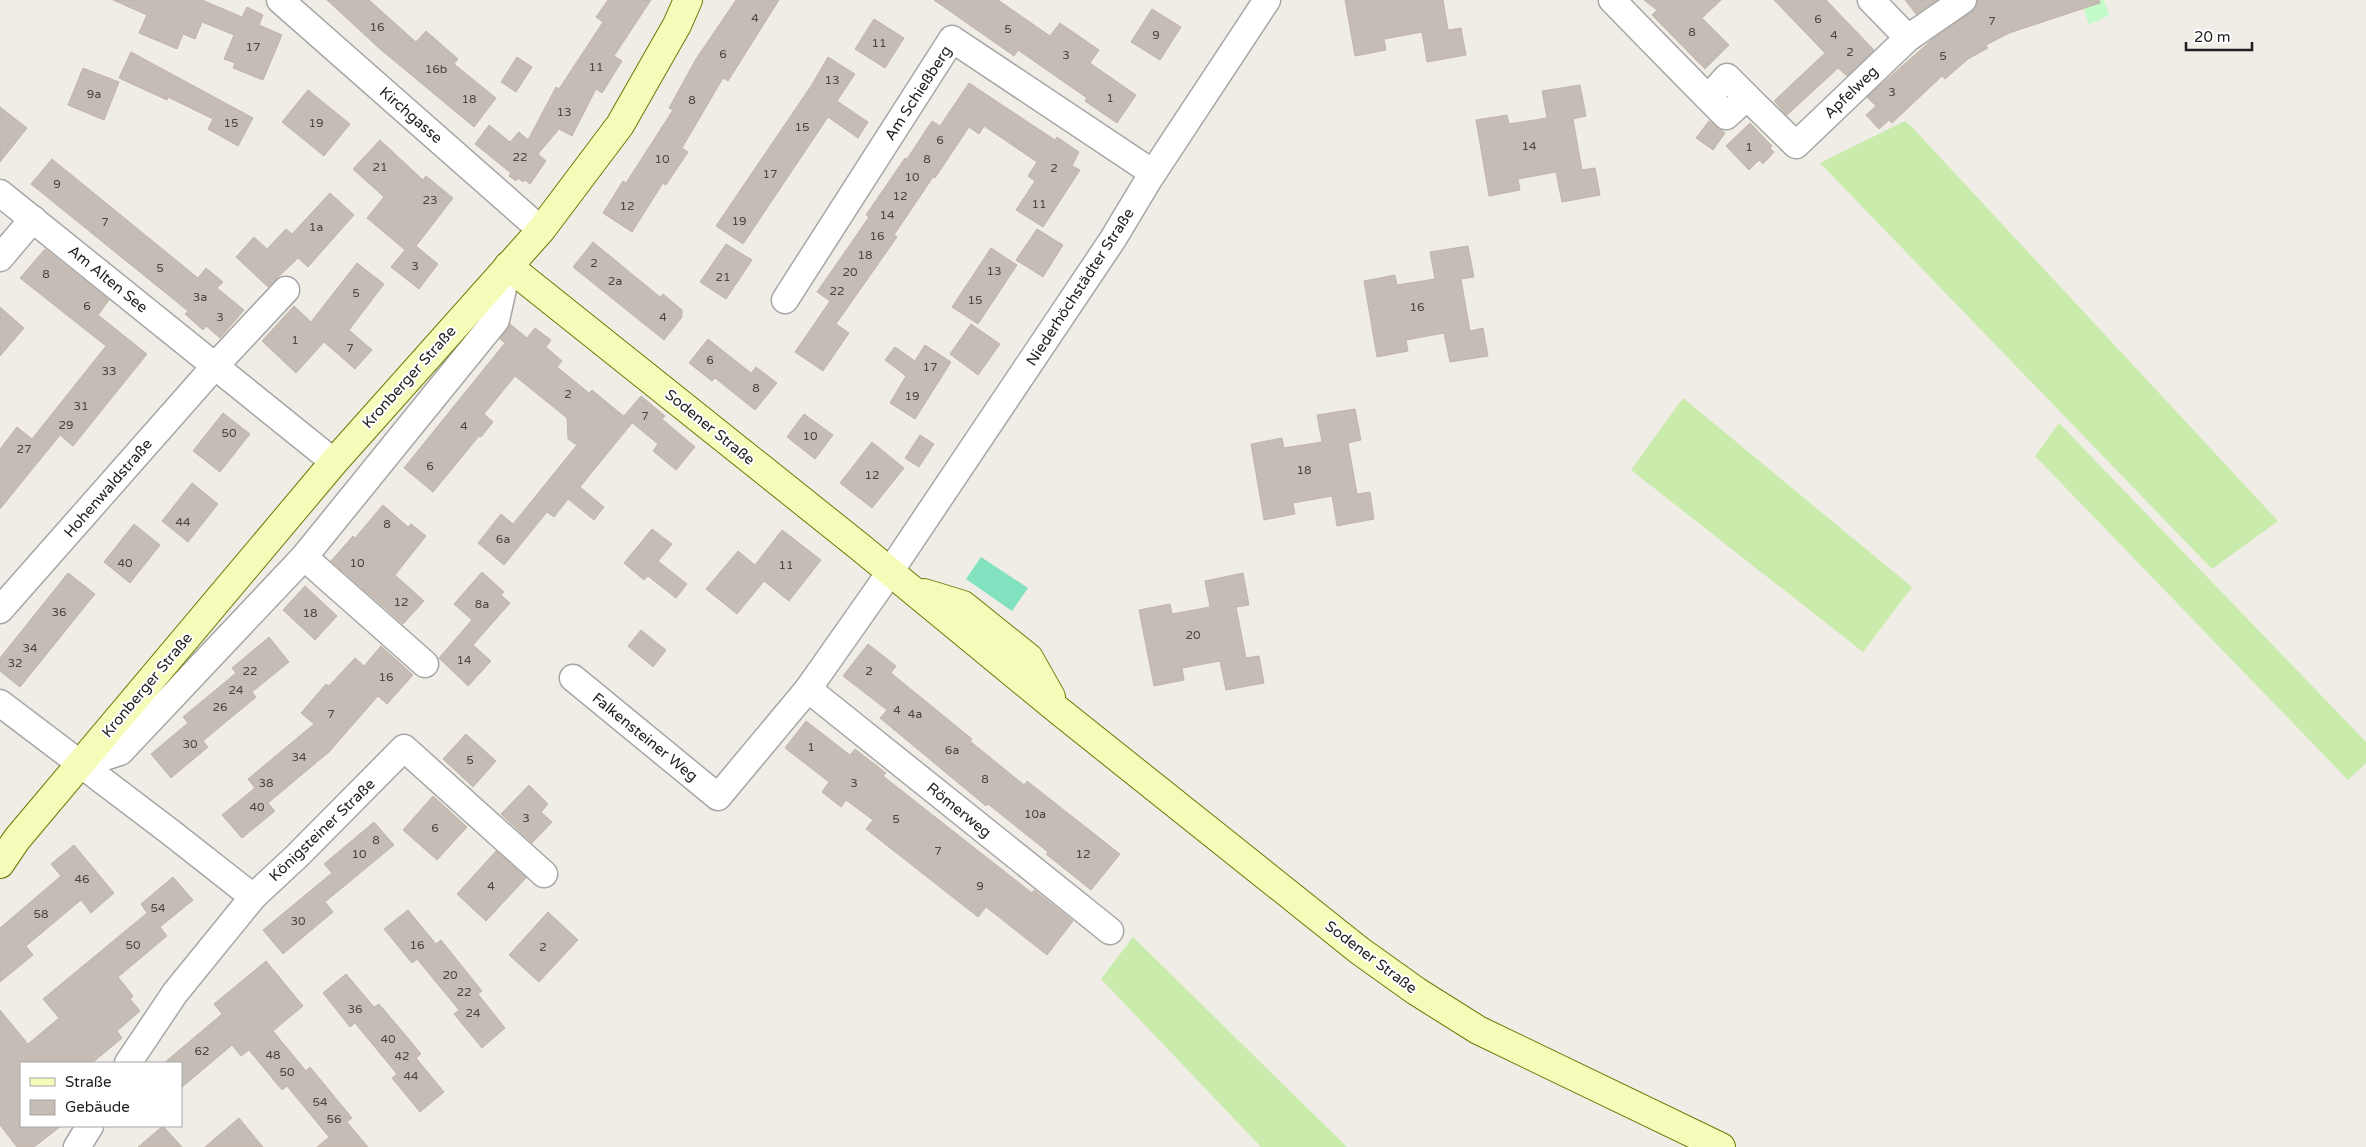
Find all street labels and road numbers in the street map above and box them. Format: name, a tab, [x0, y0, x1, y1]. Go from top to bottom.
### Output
street label: Am Schießberg	[881, 42, 955, 144]
street label: Apfelweg	[1820, 62, 1882, 122]
street label: Kirchgasse	[376, 83, 446, 147]
street label: Niederhöchstädter Straße	[1022, 205, 1138, 369]
street label: Am Alten See	[65, 241, 151, 317]
street label: Kronberger Straße	[358, 322, 460, 432]
street label: Sodener Straße	[662, 385, 758, 469]
street label: Hohenwaldstraße	[60, 435, 156, 541]
street label: Kronberger Straße	[98, 629, 196, 741]
street label: Falkensteiner Weg	[589, 689, 701, 785]
street label: Königsteiner Straße	[265, 775, 379, 885]
street label: Römerweg	[923, 779, 995, 841]
street label: Sodener Straße	[1322, 917, 1420, 997]

